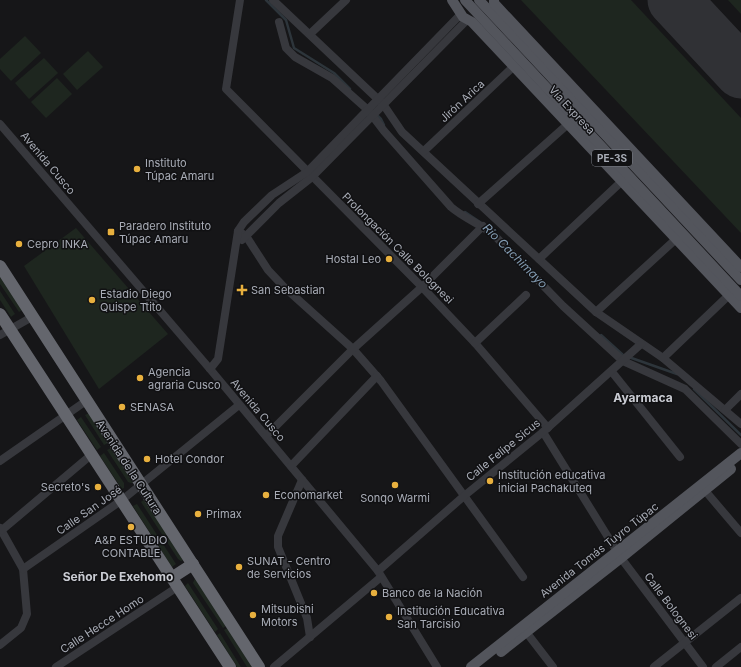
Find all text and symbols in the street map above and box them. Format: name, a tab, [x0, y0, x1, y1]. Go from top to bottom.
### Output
street label: Jirón Arica	[437, 77, 487, 125]
street label: Vía Expresa	[546, 83, 598, 137]
street label: Avenida Cusco	[18, 129, 79, 198]
road number: PE-3S	[592, 150, 632, 166]
place label: Instituto Túpac Amaru	[145, 156, 214, 183]
marker: Instituto Túpac Amaru	[132, 164, 142, 174]
street label: Prolongación Calle Bolognesi	[339, 189, 457, 307]
place label: Paradero Instituto Túpac Amaru	[119, 219, 211, 246]
water label: Río Cachimayo	[480, 220, 551, 291]
marker: Paradero Instituto Túpac Amaru	[106, 227, 116, 237]
place label: Cepro INKA	[27, 237, 88, 251]
marker: Cepro INKA	[14, 239, 24, 249]
place label: Hostal Leo	[326, 252, 381, 266]
marker: Hostal Leo	[384, 254, 394, 264]
place label: San Sebastian	[251, 283, 325, 297]
marker: San Sebastian	[236, 284, 248, 296]
place label: Estadio Diego Quispe Ttito	[100, 287, 172, 314]
marker: Estadio Diego Quispe Ttito	[87, 295, 97, 305]
place label: Agencia agraria Cusco	[148, 365, 221, 392]
marker: Agencia agraria Cusco	[135, 373, 145, 383]
street label: Avenida Cusco	[228, 376, 289, 445]
district label: Ayarmaca	[613, 390, 673, 405]
place label: SENASA	[130, 400, 175, 414]
marker: SENASA	[117, 402, 127, 412]
street label: Calle Felipe Sicus	[463, 416, 543, 484]
street label: Avenida de la Cultura	[93, 417, 165, 517]
place label: Hotel Condor	[155, 452, 224, 466]
marker: Hotel Condor	[142, 454, 152, 464]
place label: Institución educativa inicial Pachakuteq	[498, 468, 606, 495]
marker: Institución educativa inicial Pachakuteq	[485, 476, 495, 486]
place label: Secreto's	[41, 480, 90, 494]
marker: Sonqo Warmi	[390, 480, 400, 490]
street label: Calle San José	[53, 482, 125, 538]
marker: Secreto's	[93, 482, 103, 492]
place label: Economarket	[274, 488, 343, 502]
marker: Economarket	[261, 490, 271, 500]
place label: Sonqo Warmi	[360, 491, 430, 505]
street label: Avenida Tomás Tuyro Túpac	[537, 499, 661, 601]
place label: Primax	[206, 507, 242, 521]
marker: Primax	[193, 509, 203, 519]
marker: A&P ESTUDIO CONTABLE	[126, 522, 136, 532]
place label: A&P ESTUDIO CONTABLE	[94, 533, 168, 560]
place label: SUNAT - Centro de Servicios	[247, 554, 331, 581]
marker: SUNAT - Centro de Servicios	[234, 562, 244, 572]
district label: Señor De Exehomo	[63, 569, 173, 584]
street label: Calle Bolognesi	[641, 570, 701, 642]
place label: Banco de la Nación	[382, 586, 483, 600]
marker: Banco de la Nación	[369, 588, 379, 598]
street label: Calle Hecce Homo	[58, 592, 147, 656]
place label: Mitsubishi Motors	[261, 602, 314, 629]
place label: Institución Educativa San Tarcisio	[397, 604, 505, 631]
marker: Mitsubishi Motors	[248, 610, 258, 620]
marker: Institución Educativa San Tarcisio	[384, 612, 394, 622]

